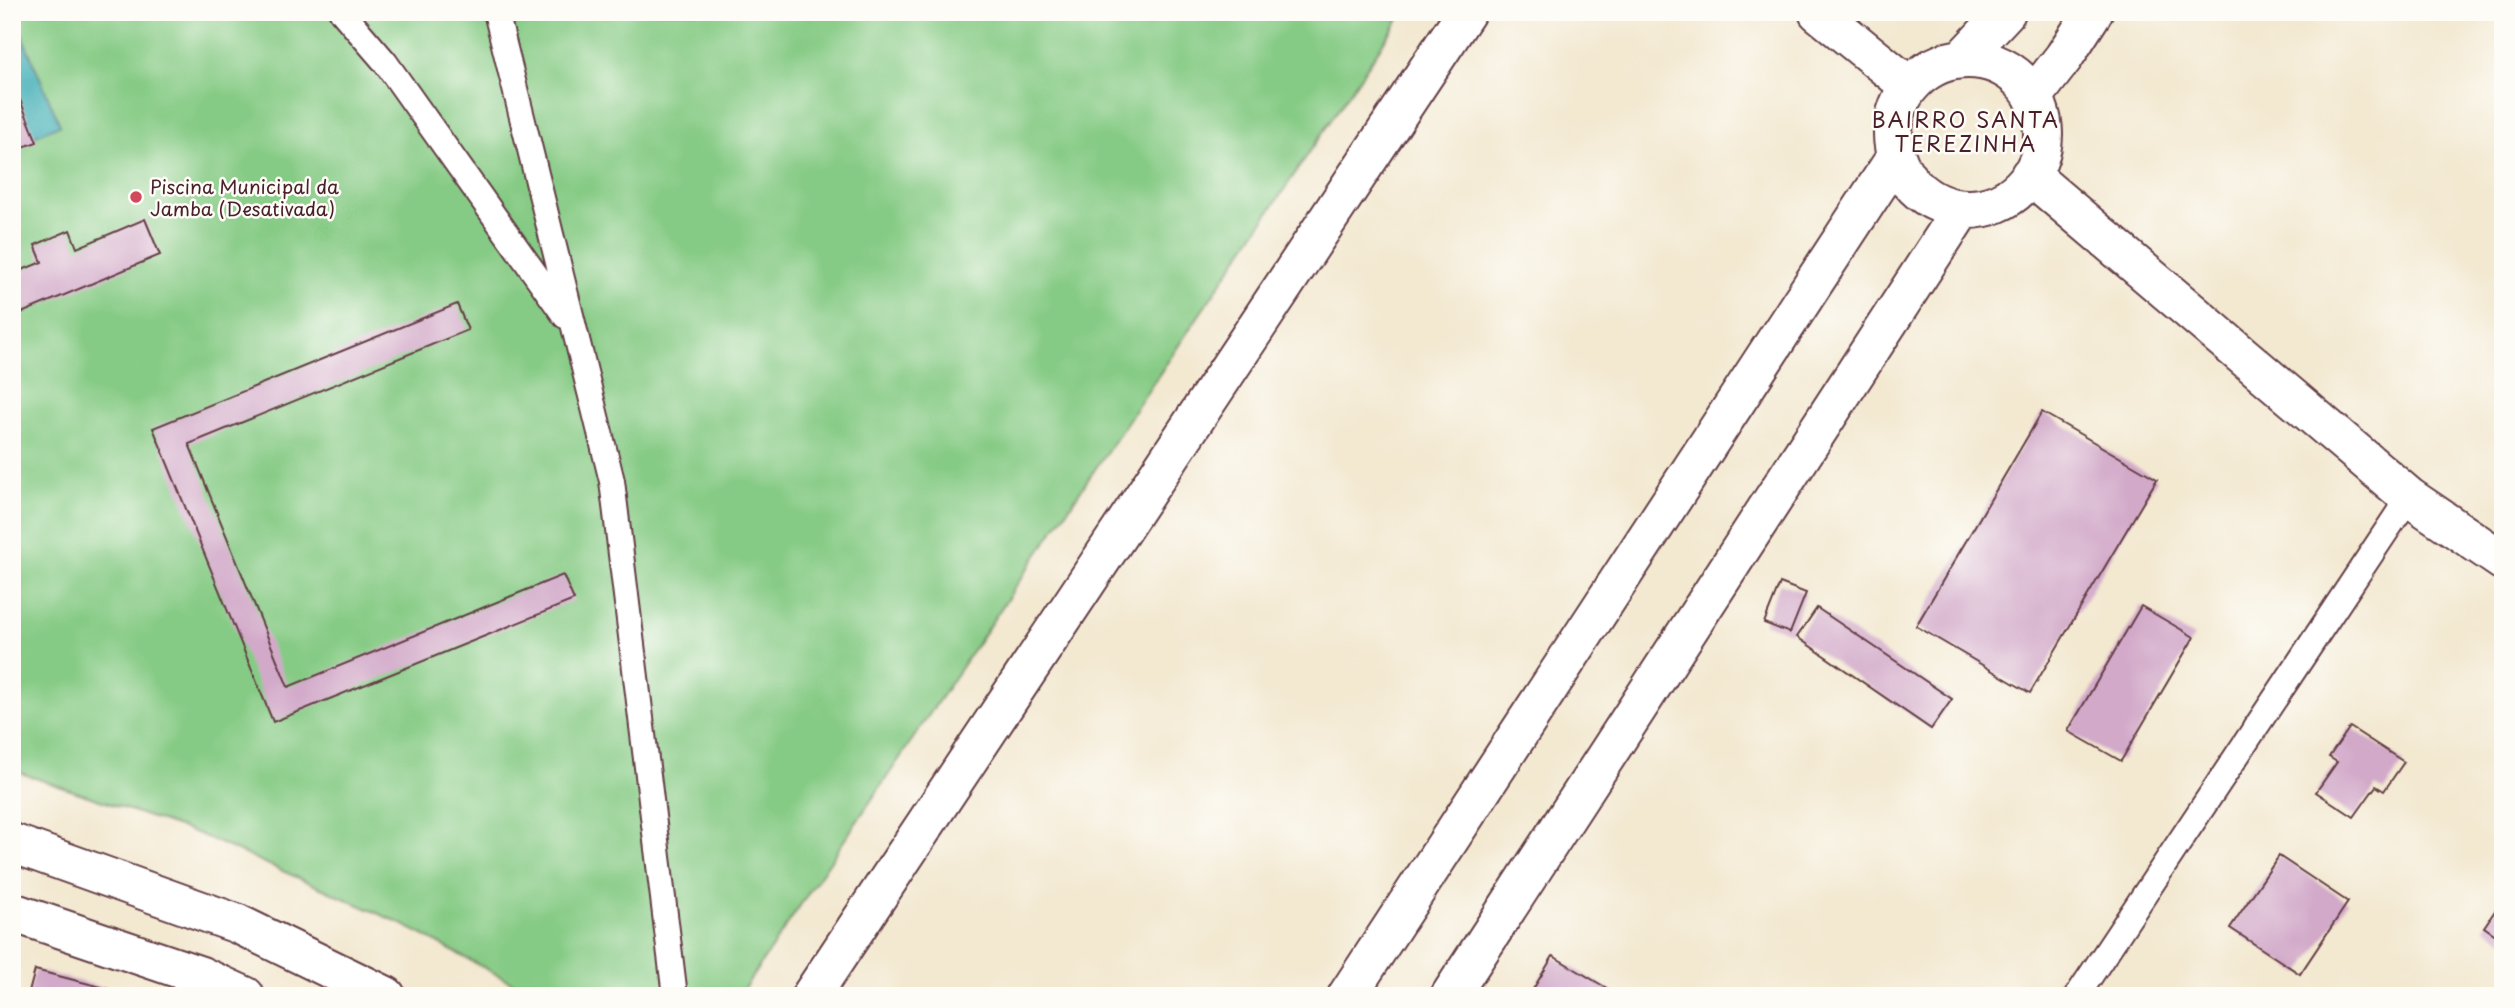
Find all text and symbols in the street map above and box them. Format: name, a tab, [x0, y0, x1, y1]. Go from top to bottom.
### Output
district label: BAIRRO SANTA TEREZINHA	[1872, 103, 2060, 159]
place label: Piscina Municipal da Jamba (Desativada)	[150, 172, 339, 222]
marker: Piscina Municipal da Jamba (Desativada)	[128, 189, 144, 205]

